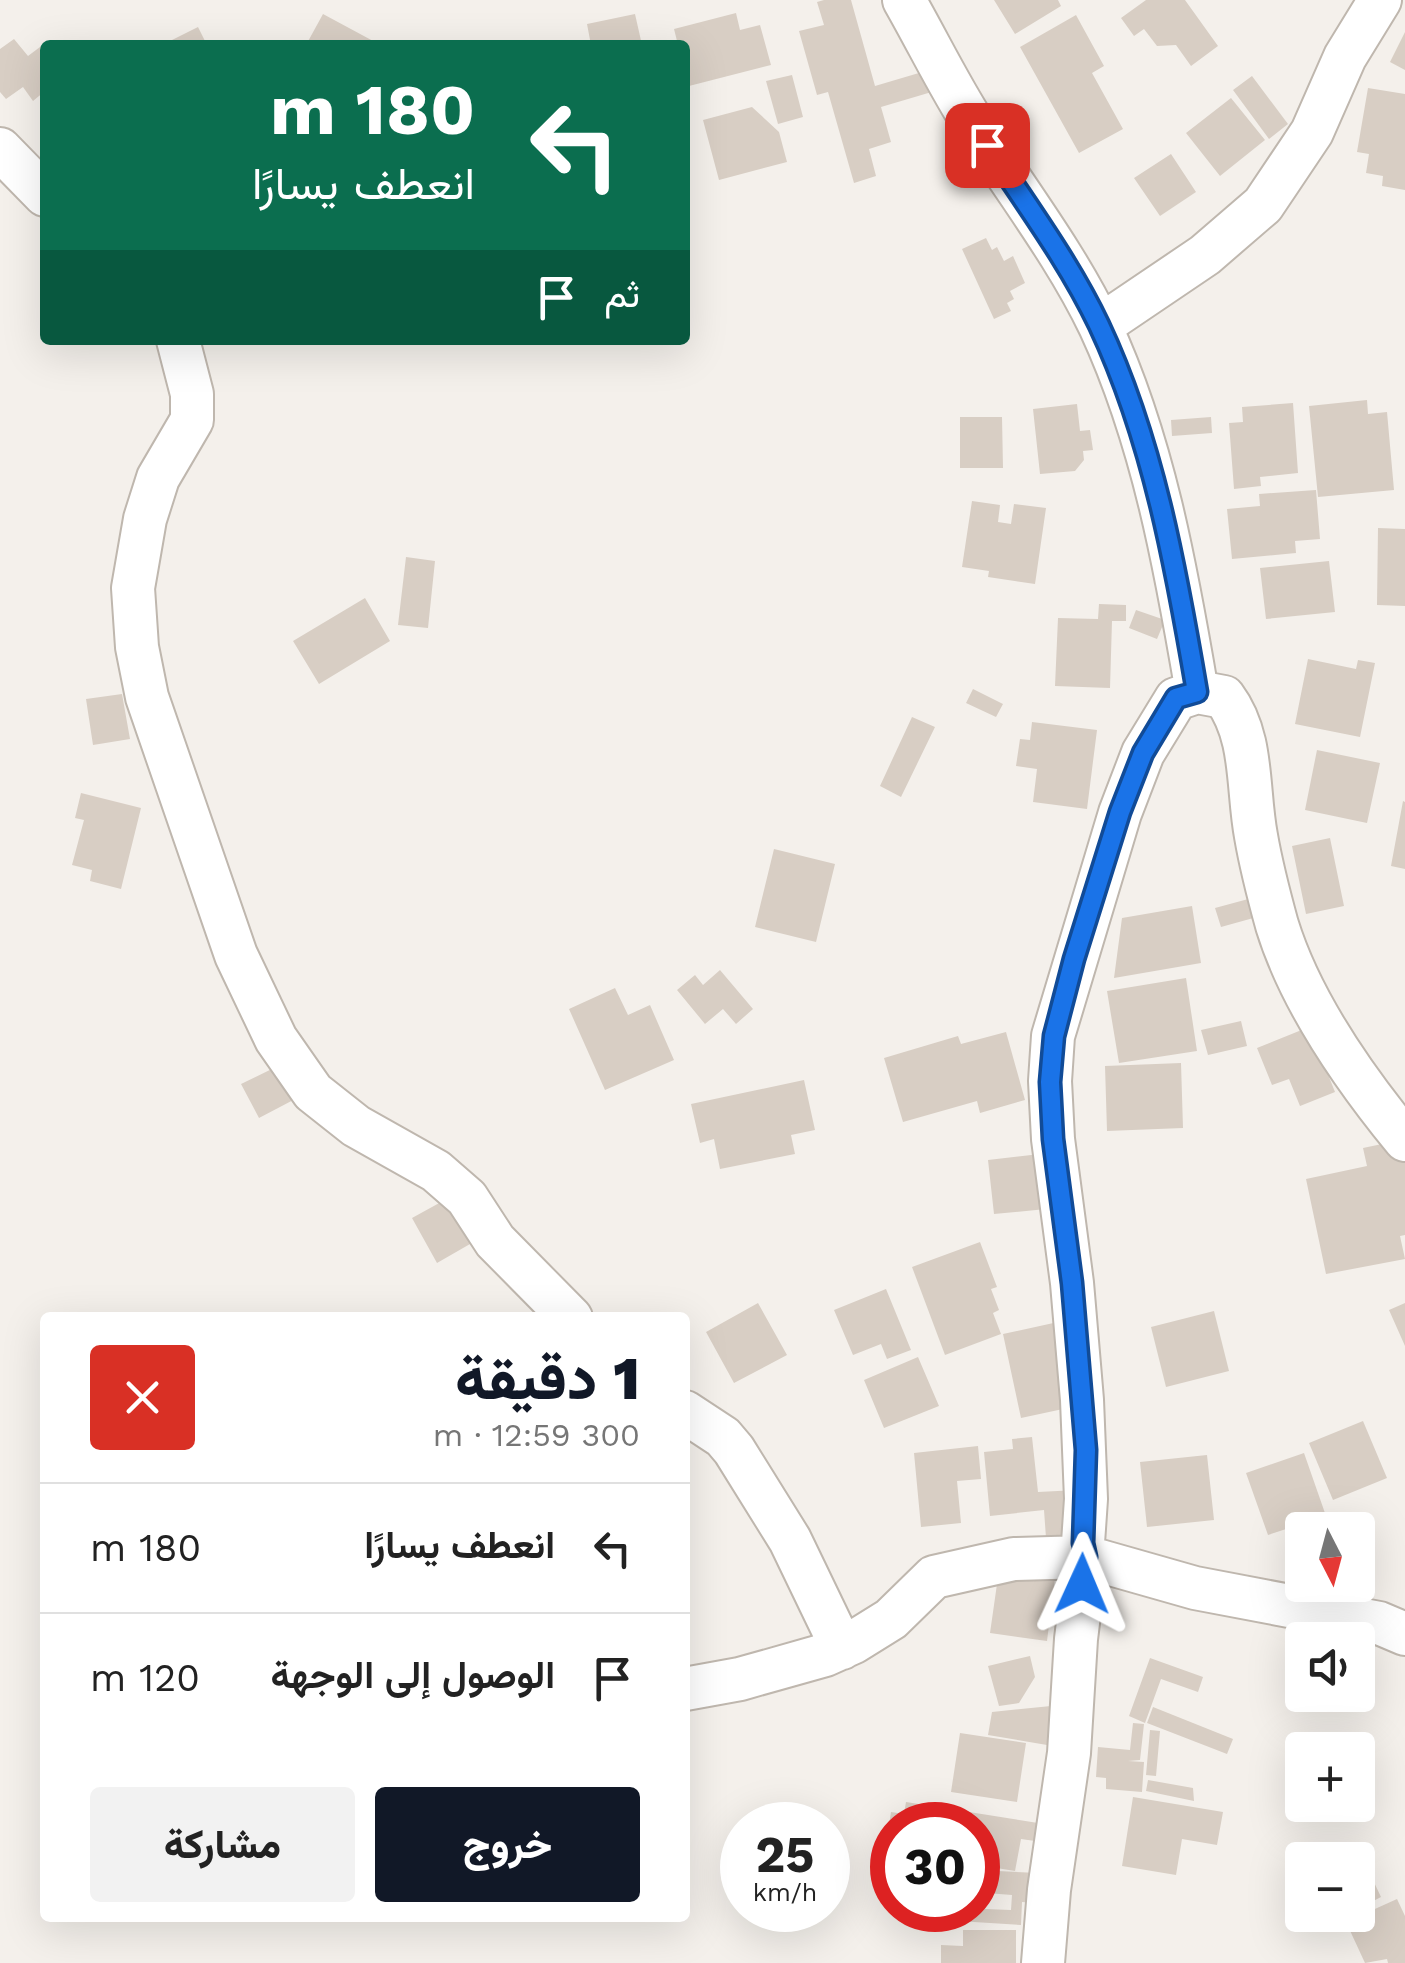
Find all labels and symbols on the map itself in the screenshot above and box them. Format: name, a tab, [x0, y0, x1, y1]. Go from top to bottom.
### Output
pin	[945, 103, 1030, 188]
north arrow	[1285, 1512, 1375, 1602]
position arrow	[1030, 1532, 1134, 1636]
speed limit sign: 30	[870, 1802, 1000, 1932]

